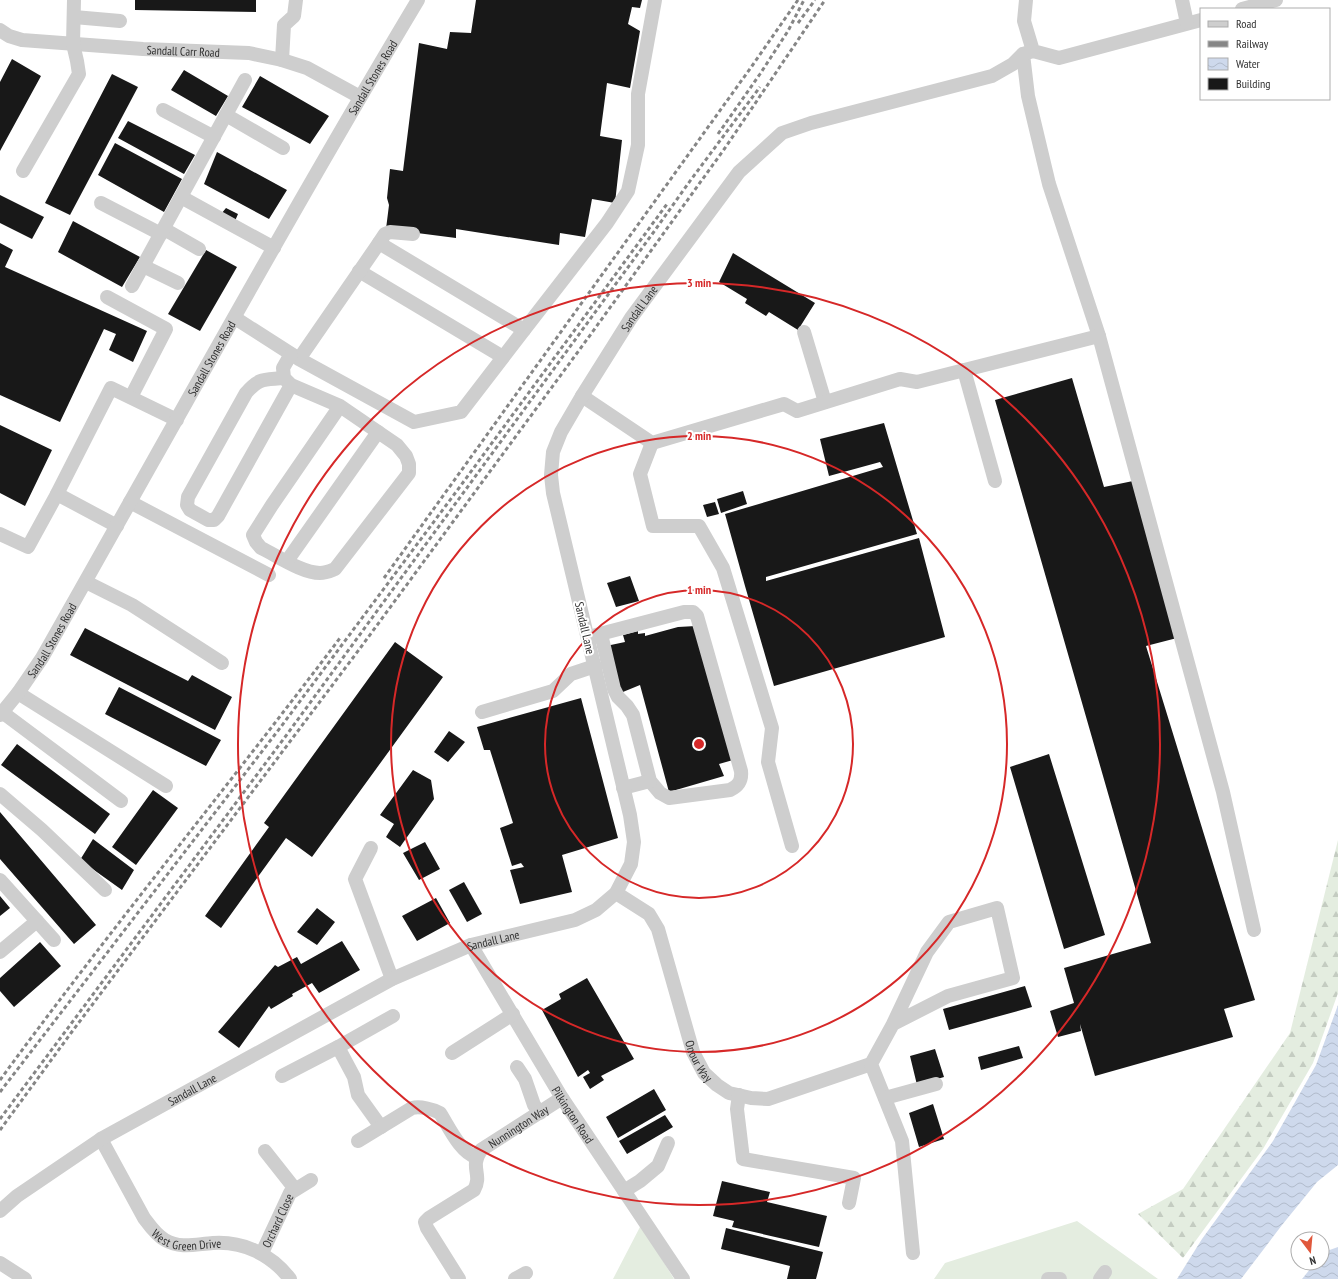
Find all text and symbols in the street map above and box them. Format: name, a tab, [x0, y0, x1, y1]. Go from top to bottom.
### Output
legend	[1200, 8, 1330, 100]
text: Road	[1236, 16, 1256, 31]
text: Railway	[1236, 36, 1269, 51]
street label: Sandall Stones Road	[344, 37, 400, 117]
street label: Sandall Carr Road	[146, 42, 220, 59]
text: Water	[1236, 56, 1261, 71]
text: Building	[1236, 76, 1271, 91]
text: 3 min	[687, 275, 711, 290]
street label: Sandall Lane	[617, 282, 660, 334]
street label: Sandall Stones Road	[184, 318, 238, 399]
text: 2 min	[687, 428, 711, 443]
text: 1 min	[687, 582, 711, 597]
street label: Sandall Stones Road	[23, 600, 79, 680]
street label: Sandall Lane	[572, 600, 598, 656]
centre of rings	[692, 737, 706, 751]
street label: Sandall Lane	[464, 926, 521, 953]
street label: Onour Way	[683, 1038, 716, 1085]
street label: Sandall Lane	[165, 1070, 219, 1108]
street label: Pilkington Road	[549, 1083, 597, 1146]
street label: Nunnington Way	[485, 1101, 551, 1151]
street label: Orchard Close	[258, 1191, 296, 1250]
street label: West Green Drive	[149, 1226, 221, 1253]
north arrow	[1290, 1231, 1330, 1271]
text: N	[1308, 1253, 1318, 1268]

